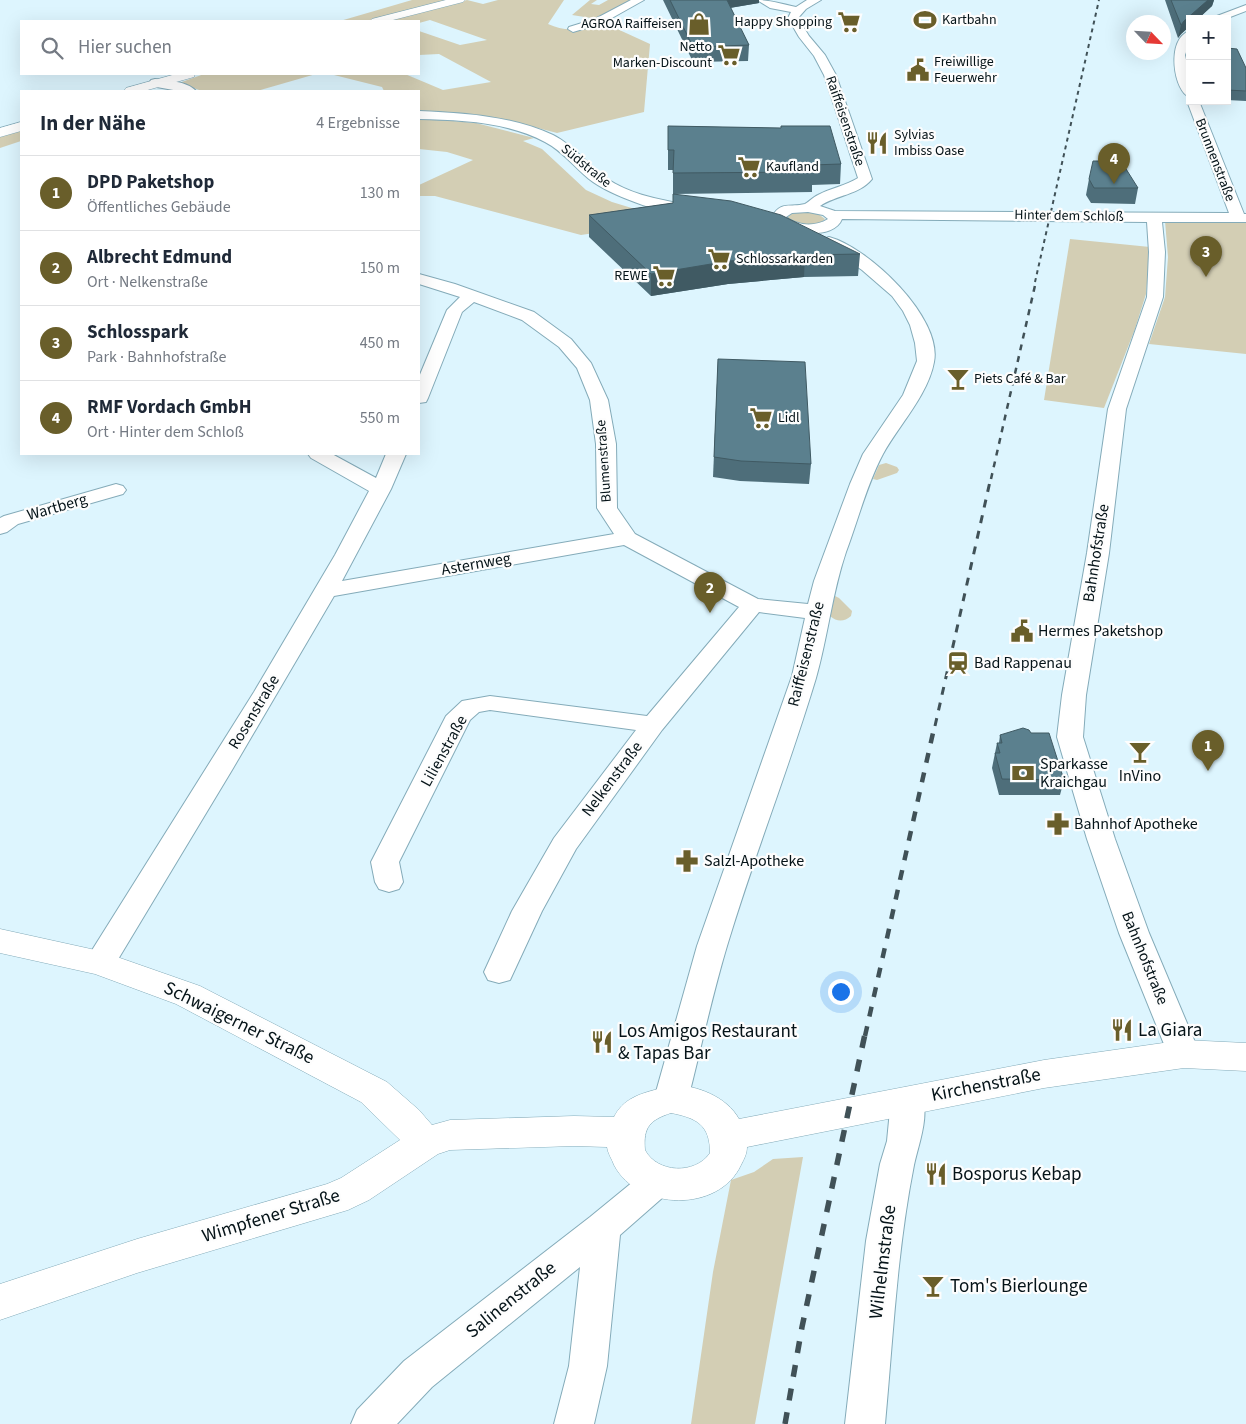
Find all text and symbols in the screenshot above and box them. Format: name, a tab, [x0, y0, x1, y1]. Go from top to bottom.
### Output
sports icon: Kartbahn	[912, 7, 938, 33]
supermarket icon: Happy Shopping	[836, 9, 862, 35]
place label: Kartbahn	[942, 10, 997, 30]
shop icon: AGROA Raiffeisen	[686, 11, 712, 37]
place label: Happy Shopping	[735, 12, 832, 32]
place label: AGROA Raiffeisen	[581, 14, 682, 34]
north arrow	[1126, 15, 1171, 60]
map controls	[1186, 15, 1231, 105]
button: +	[1186, 15, 1231, 60]
search box	[20, 20, 420, 75]
icon: search	[38, 34, 66, 62]
text: Hier suchen	[78, 34, 172, 61]
place label: Netto Marken-Discount	[613, 37, 712, 73]
supermarket icon: Netto Marken-Discount	[716, 42, 742, 68]
place label: Freiwillige Feuerwehr	[934, 52, 997, 88]
public building icon: Freiwillige Feuerwehr	[905, 57, 931, 83]
button: −	[1186, 60, 1231, 105]
street label: Raiffeisenstraße	[820, 73, 870, 169]
text: In der Nähe	[40, 108, 146, 138]
text: 4 Ergebnisse	[316, 112, 400, 134]
street label: Brunnenstraße	[1190, 116, 1240, 204]
place label: Sylvias Imbiss Oase	[894, 125, 964, 161]
restaurant icon: Sylvias Imbiss Oase	[864, 130, 890, 156]
street label: Südstraße	[556, 139, 616, 193]
pin: 4	[1098, 143, 1130, 184]
supermarket icon: Kaufland	[736, 154, 762, 180]
place label: Kaufland	[766, 157, 819, 177]
text: DPD Paketshop	[87, 169, 214, 196]
text: 1	[52, 182, 60, 204]
text: 130 m	[360, 182, 400, 204]
text: Öffentliches Gebäude	[87, 196, 231, 218]
street label: Hinter dem Schloß	[1014, 205, 1124, 227]
pin: 3	[1190, 236, 1222, 277]
text: Albrecht Edmund	[87, 244, 232, 271]
supermarket icon: Schlossarkarden	[706, 246, 732, 272]
place label: Schlossarkarden	[736, 249, 833, 269]
text: 2	[52, 257, 60, 279]
text: 150 m	[360, 257, 400, 279]
supermarket icon: REWE	[651, 263, 677, 289]
place label: REWE	[614, 266, 648, 286]
text: Ort · Nelkenstraße	[87, 271, 208, 293]
text: Schlosspark	[87, 319, 189, 346]
text: 3	[52, 332, 60, 354]
text: 450 m	[360, 332, 400, 354]
text: Park · Bahnhofstraße	[87, 346, 226, 368]
bar icon: Piets Café & Bar	[945, 366, 971, 392]
place label: Piets Café & Bar	[974, 369, 1066, 389]
text: RMF Vordach GmbH	[87, 394, 252, 421]
supermarket icon: Lidl	[748, 405, 774, 431]
text: 4	[52, 407, 60, 429]
text: 550 m	[360, 407, 400, 429]
place label: Lidl	[778, 408, 800, 428]
street label: Blumenstraße	[591, 419, 617, 503]
text: Ort · Hinter dem Schloß	[87, 421, 244, 443]
street label: Wartberg	[24, 488, 90, 526]
street label: Bahnhofstraße	[1077, 502, 1115, 604]
street label: Asternweg	[440, 547, 512, 581]
pin: 2	[694, 572, 726, 613]
street label: Raiffeisenstraße	[782, 599, 830, 709]
public building icon: Hermes Paketshop	[1009, 618, 1035, 644]
place label: Hermes Paketshop	[1038, 620, 1163, 642]
station icon: Bad Rappenau	[945, 650, 971, 676]
place label: Bad Rappenau	[974, 652, 1072, 674]
street label: Rosenstraße	[223, 671, 285, 753]
street label: Lilienstraße	[415, 711, 473, 791]
pin: 1	[1192, 730, 1224, 771]
street label: Nelkenstraße	[576, 737, 648, 821]
bar icon: InVino	[1127, 739, 1153, 765]
place label: Sparkasse Kraichgau	[1040, 753, 1108, 793]
bank icon: Sparkasse Kraichgau	[1010, 760, 1036, 786]
place label: InVino	[1119, 765, 1161, 787]
pharmacy icon: Bahnhof Apotheke	[1045, 811, 1071, 837]
place label: Bahnhof Apotheke	[1074, 813, 1198, 835]
pharmacy icon: Salzl-Apotheke	[674, 848, 700, 874]
place label: Salzl-Apotheke	[704, 850, 804, 872]
street label: Bahnhofstraße	[1116, 908, 1174, 1008]
street label: Schwaigerner Straße	[159, 975, 319, 1071]
your location	[828, 979, 854, 1005]
restaurant icon: La Giara	[1109, 1017, 1135, 1043]
place label: La Giara	[1138, 1017, 1202, 1044]
place label: Los Amigos Restaurant & Tapas Bar	[618, 1018, 798, 1067]
restaurant icon: Los Amigos Restaurant & Tapas Bar	[589, 1029, 615, 1055]
street label: Kirchenstraße	[929, 1061, 1043, 1109]
restaurant icon: Bosporus Kebap	[923, 1161, 949, 1187]
place label: Bosporus Kebap	[952, 1161, 1082, 1188]
street label: Wimpfener Straße	[199, 1182, 343, 1250]
street label: Wilhelmstraße	[863, 1203, 903, 1321]
street label: Salinenstraße	[460, 1255, 562, 1345]
bar icon: Tom's Bierlounge	[920, 1273, 946, 1299]
place label: Tom's Bierlounge	[950, 1273, 1088, 1300]

